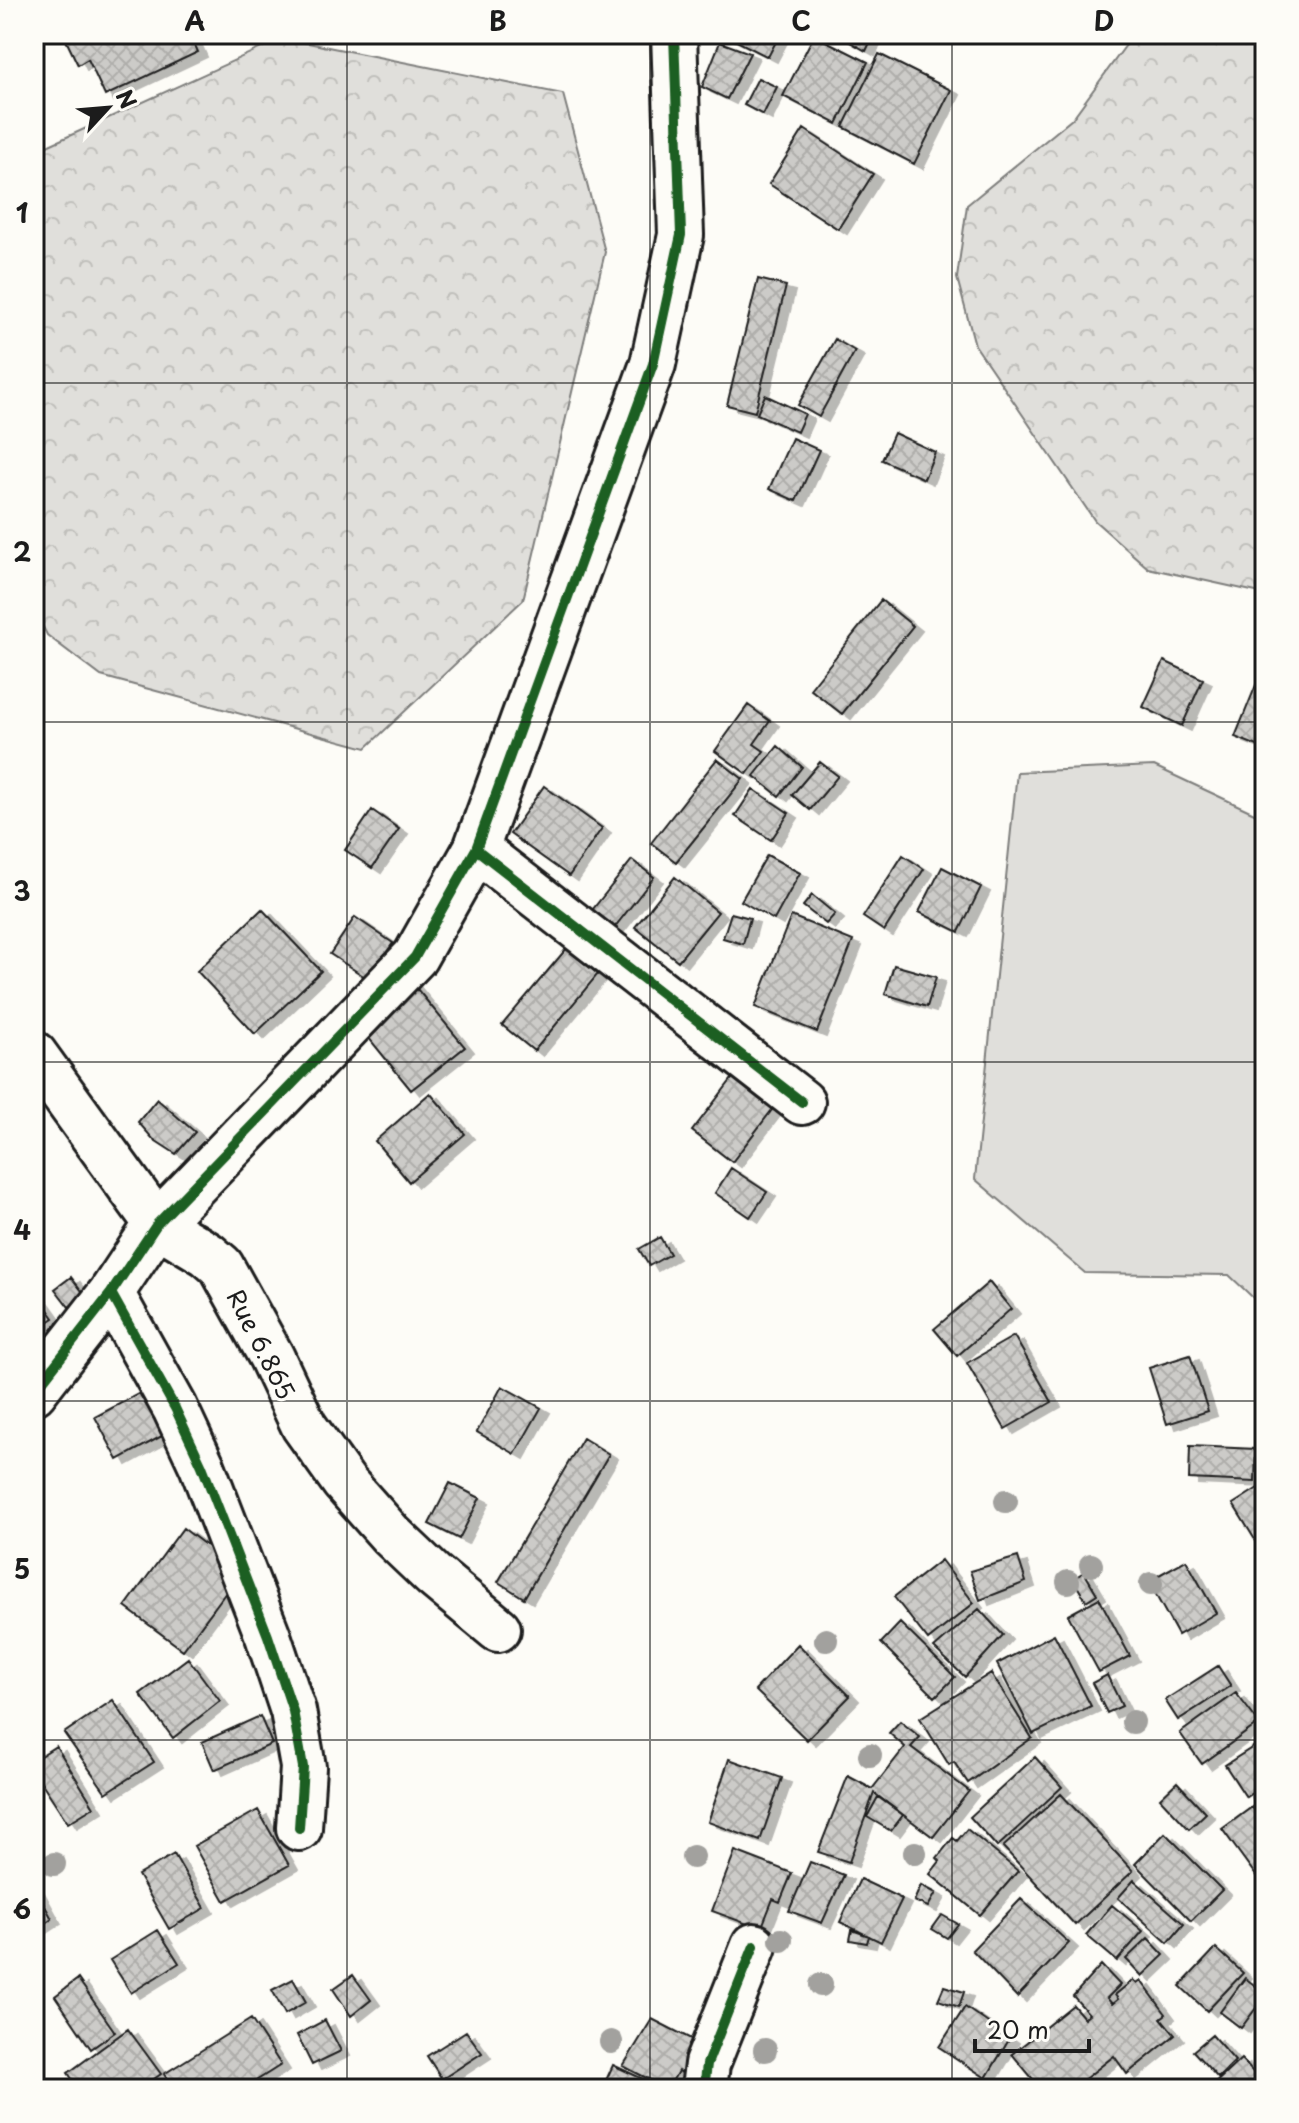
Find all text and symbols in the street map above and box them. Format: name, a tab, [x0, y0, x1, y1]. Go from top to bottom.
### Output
text: A	[185, 1, 205, 40]
text: B	[489, 1, 507, 40]
text: C	[791, 1, 811, 40]
text: D	[1094, 1, 1114, 40]
north arrow	[68, 68, 148, 148]
text: N	[109, 84, 146, 114]
text: 1	[16, 193, 28, 232]
text: 2	[13, 532, 31, 571]
text: 3	[13, 871, 31, 910]
text: 4	[13, 1210, 31, 1249]
street label: Rue 6.865	[219, 1283, 305, 1405]
text: 5	[14, 1549, 30, 1588]
text: 6	[13, 1889, 31, 1928]
scale bar	[975, 2003, 1089, 2053]
text: 20 m	[987, 2011, 1049, 2047]

